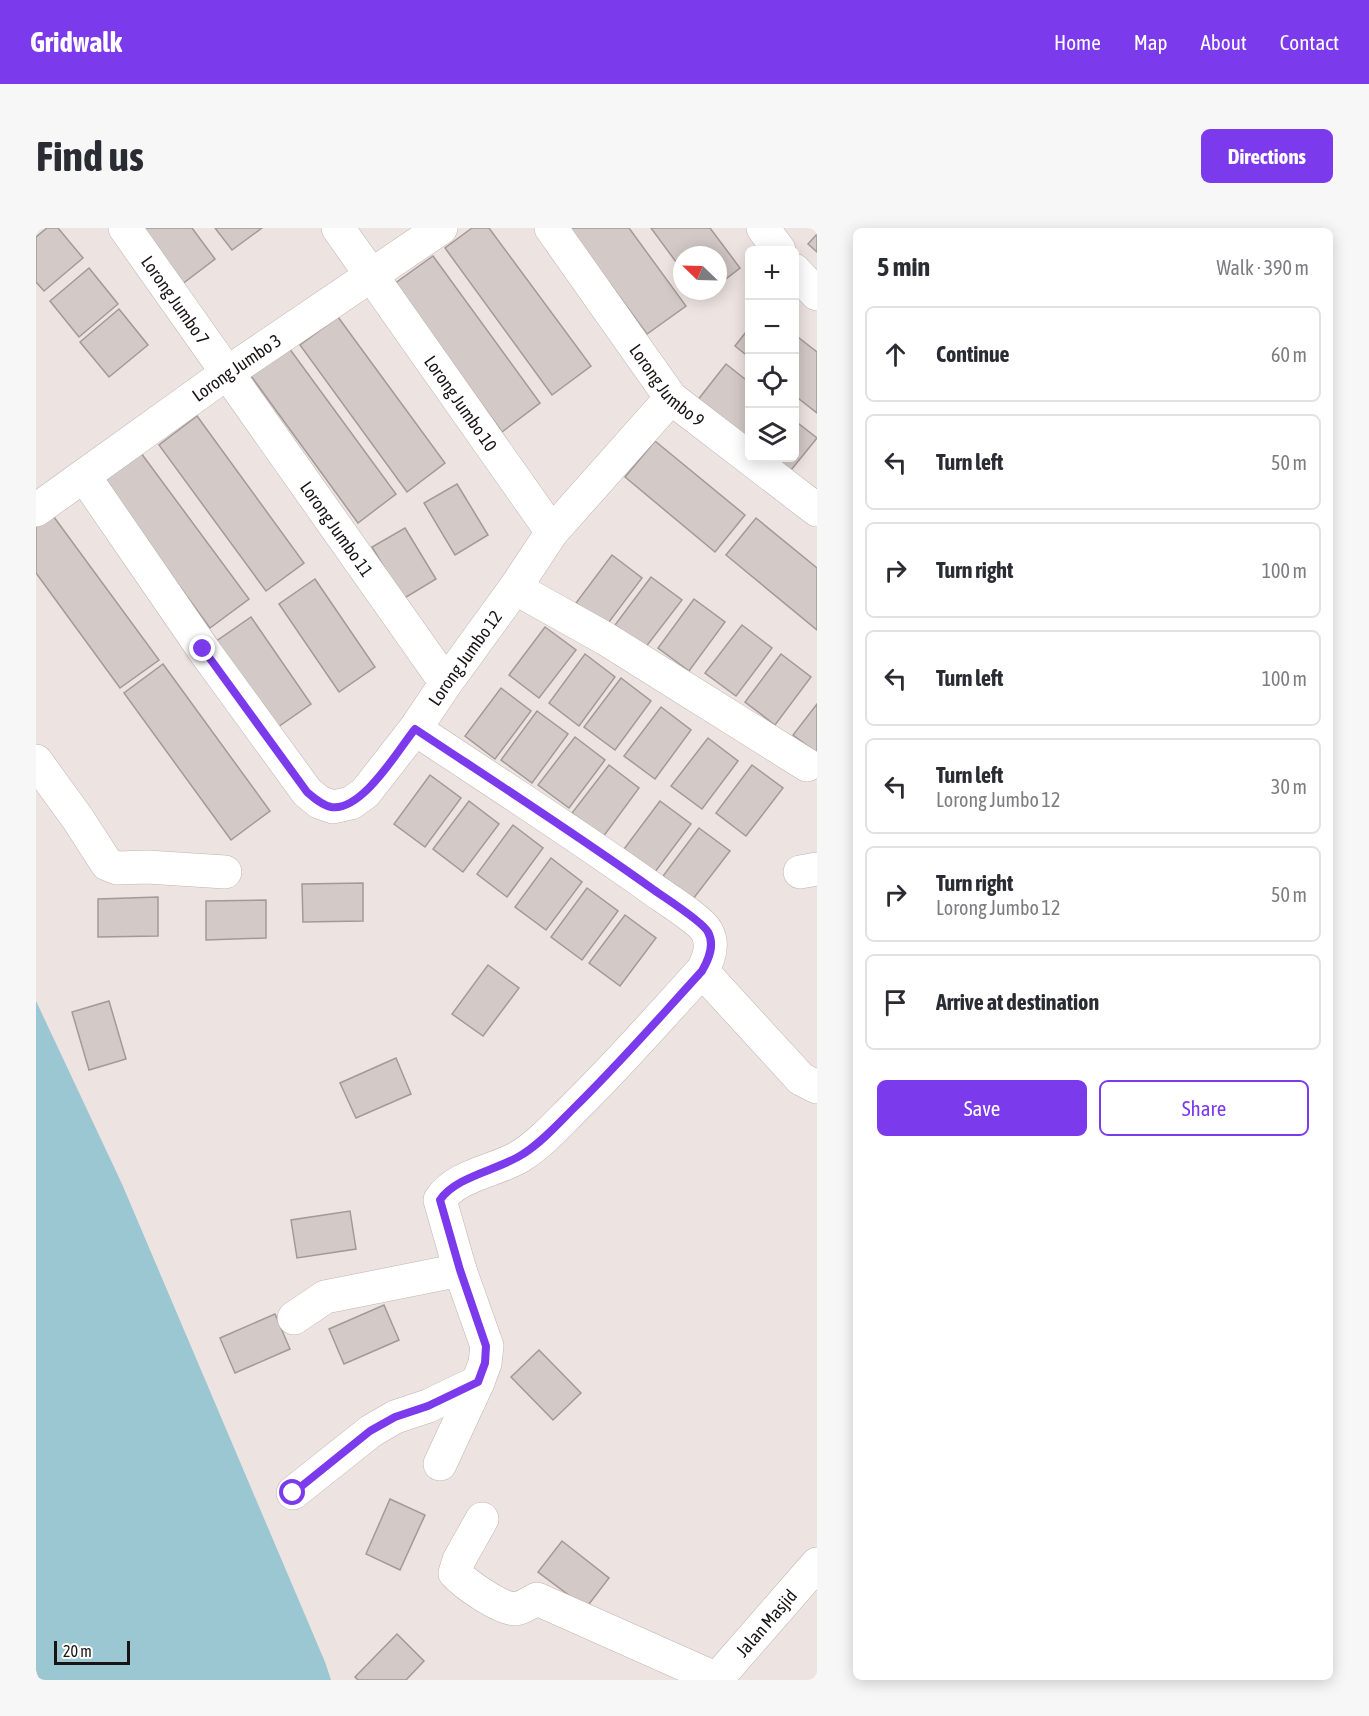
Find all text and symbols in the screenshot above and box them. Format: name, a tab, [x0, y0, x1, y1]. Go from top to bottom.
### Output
text: Gridwalk	[30, 26, 122, 58]
text: Home	[1054, 30, 1101, 54]
text: Map	[1134, 30, 1168, 54]
text: About	[1201, 30, 1247, 54]
text: Contact	[1280, 30, 1339, 54]
button: Directions	[1201, 129, 1333, 183]
text: Find us	[36, 132, 144, 180]
north arrow	[673, 246, 727, 300]
map controls	[745, 246, 799, 462]
button: +	[745, 246, 799, 300]
street label: Lorong Jumbo 7	[137, 252, 214, 348]
text: 5 min	[877, 252, 930, 282]
text: Walk · 390 m	[1217, 256, 1309, 279]
button: −	[745, 300, 799, 354]
street label: Lorong Jumbo 3	[188, 329, 285, 405]
icon: ahead	[879, 338, 912, 371]
street label: Lorong Jumbo 9	[626, 340, 709, 430]
text: Continue	[936, 341, 1010, 367]
text: 60 m	[1271, 343, 1307, 366]
street label: Lorong Jumbo 10	[420, 351, 502, 455]
button: locate	[745, 354, 799, 408]
button: layers	[745, 408, 799, 462]
icon: left	[879, 446, 912, 479]
text: Turn left	[936, 449, 1003, 475]
text: 50 m	[1271, 451, 1307, 474]
street label: Lorong Jumbo 11	[296, 477, 378, 581]
icon: right	[879, 554, 912, 587]
text: Turn right	[936, 557, 1013, 583]
text: 100 m	[1262, 559, 1307, 582]
street label: Lorong Jumbo 12	[424, 606, 506, 709]
route end	[189, 635, 215, 661]
icon: left	[879, 662, 912, 695]
text: Turn left	[936, 665, 1003, 691]
text: 100 m	[1262, 667, 1307, 690]
text: Turn left	[936, 762, 1003, 788]
icon: left	[879, 770, 912, 803]
text: 30 m	[1271, 775, 1307, 798]
text: Lorong Jumbo 12	[936, 788, 1060, 811]
text: Turn right	[936, 870, 1013, 896]
icon: right	[879, 878, 912, 911]
text: 50 m	[1271, 883, 1307, 906]
text: Lorong Jumbo 12	[936, 896, 1060, 919]
icon: arrive	[879, 986, 912, 1019]
text: Arrive at destination	[936, 989, 1099, 1015]
button: Save	[877, 1080, 1087, 1136]
button: Share	[1099, 1080, 1309, 1136]
route start	[279, 1479, 305, 1505]
street label: Jalan Masjid	[731, 1585, 801, 1661]
scale bar	[54, 1638, 130, 1666]
text: 20 m	[63, 1642, 92, 1660]

